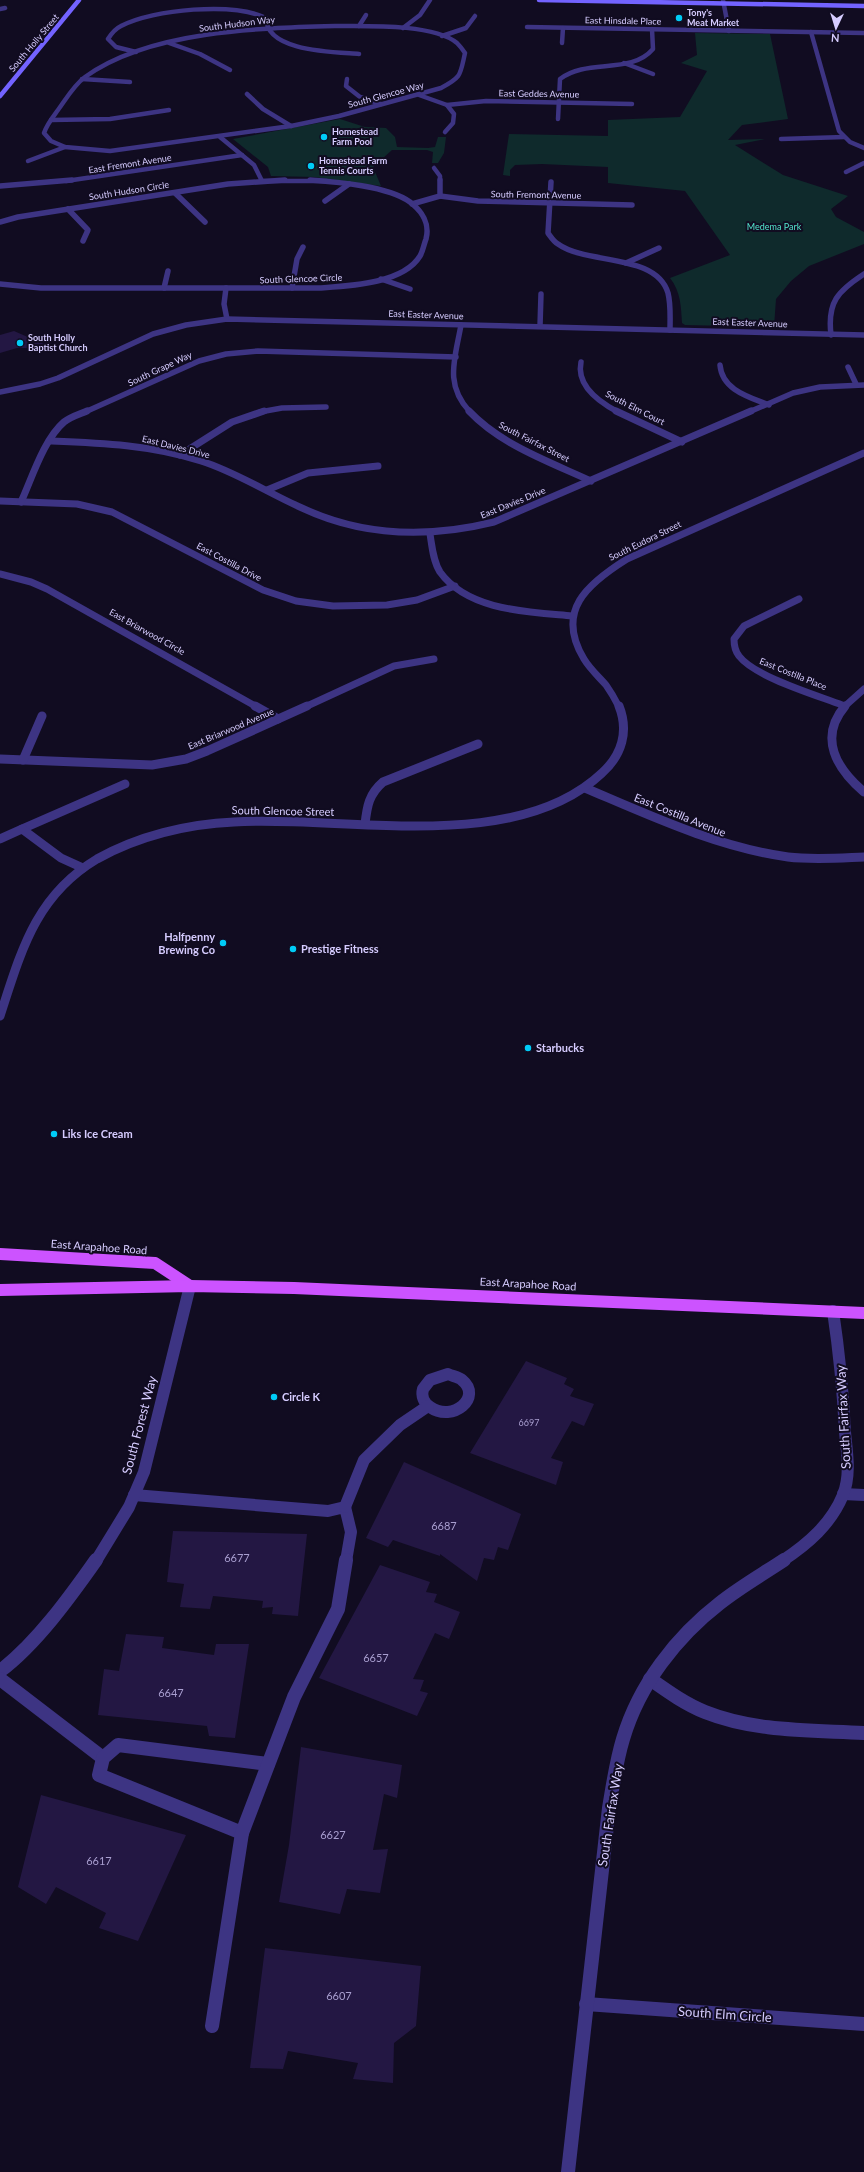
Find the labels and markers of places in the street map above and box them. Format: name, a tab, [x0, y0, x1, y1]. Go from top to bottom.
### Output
place label: Tony's Meat Market	[687, 7, 740, 28]
marker: Tony's Meat Market	[674, 13, 684, 23]
place label: Homestead Farm Pool	[332, 126, 378, 147]
marker: Homestead Farm Pool	[319, 132, 329, 142]
place label: Homestead Farm Tennis Courts	[319, 155, 388, 176]
marker: Homestead Farm Tennis Courts	[306, 161, 316, 171]
place label: South Holly Baptist Church	[28, 332, 88, 353]
marker: South Holly Baptist Church	[15, 338, 25, 348]
place label: Halfpenny Brewing Co	[158, 930, 215, 956]
marker: Halfpenny Brewing Co	[218, 938, 228, 948]
place label: Prestige Fitness	[301, 942, 379, 955]
marker: Prestige Fitness	[288, 944, 298, 954]
place label: Starbucks	[536, 1041, 584, 1054]
marker: Starbucks	[523, 1043, 533, 1053]
place label: Liks Ice Cream	[62, 1127, 133, 1140]
marker: Liks Ice Cream	[49, 1129, 59, 1139]
place label: Circle K	[282, 1390, 321, 1403]
marker: Circle K	[269, 1392, 279, 1402]

